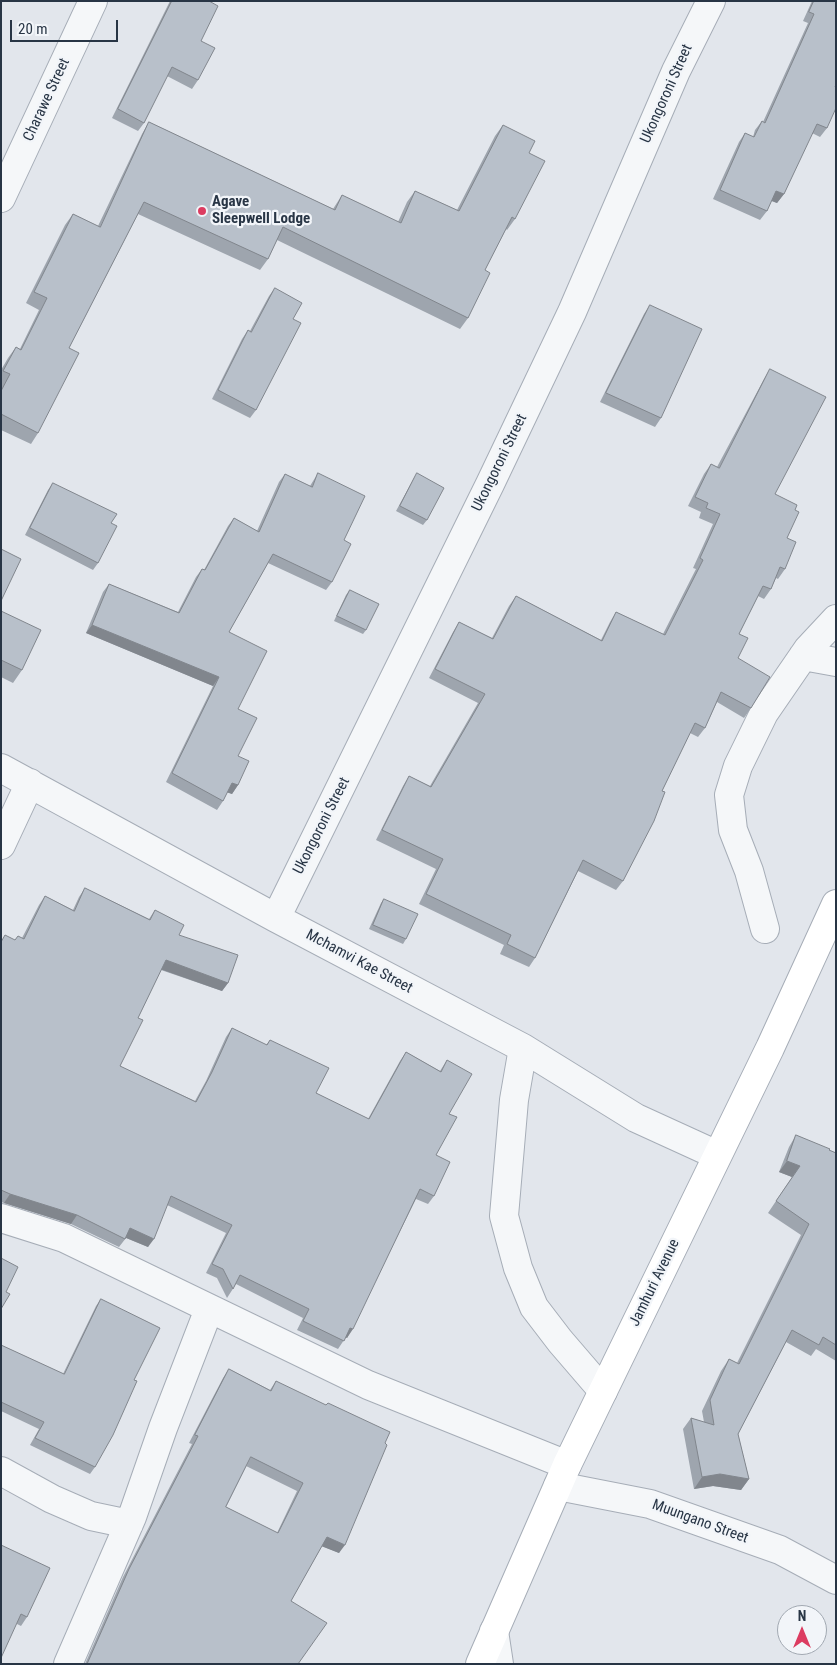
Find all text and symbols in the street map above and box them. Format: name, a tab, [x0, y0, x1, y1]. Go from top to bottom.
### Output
scale bar	[12, 10, 120, 42]
text: 20 m	[18, 20, 48, 38]
street label: Ukongoroni Street	[637, 42, 697, 146]
street label: Charawe Street	[20, 56, 74, 144]
place label: Agave Sleepwell Lodge	[212, 193, 310, 228]
marker: Agave Sleepwell Lodge	[196, 205, 208, 217]
street label: Ukongoroni Street	[469, 411, 531, 515]
street label: Ukongoroni Street	[290, 775, 354, 877]
street label: Mchamvi Kae Street	[303, 926, 415, 998]
street label: Jamhuri Avenue	[626, 1236, 684, 1330]
street label: Muungano Street	[649, 1496, 751, 1548]
north arrow	[777, 1605, 827, 1655]
text: N	[798, 1608, 806, 1624]

